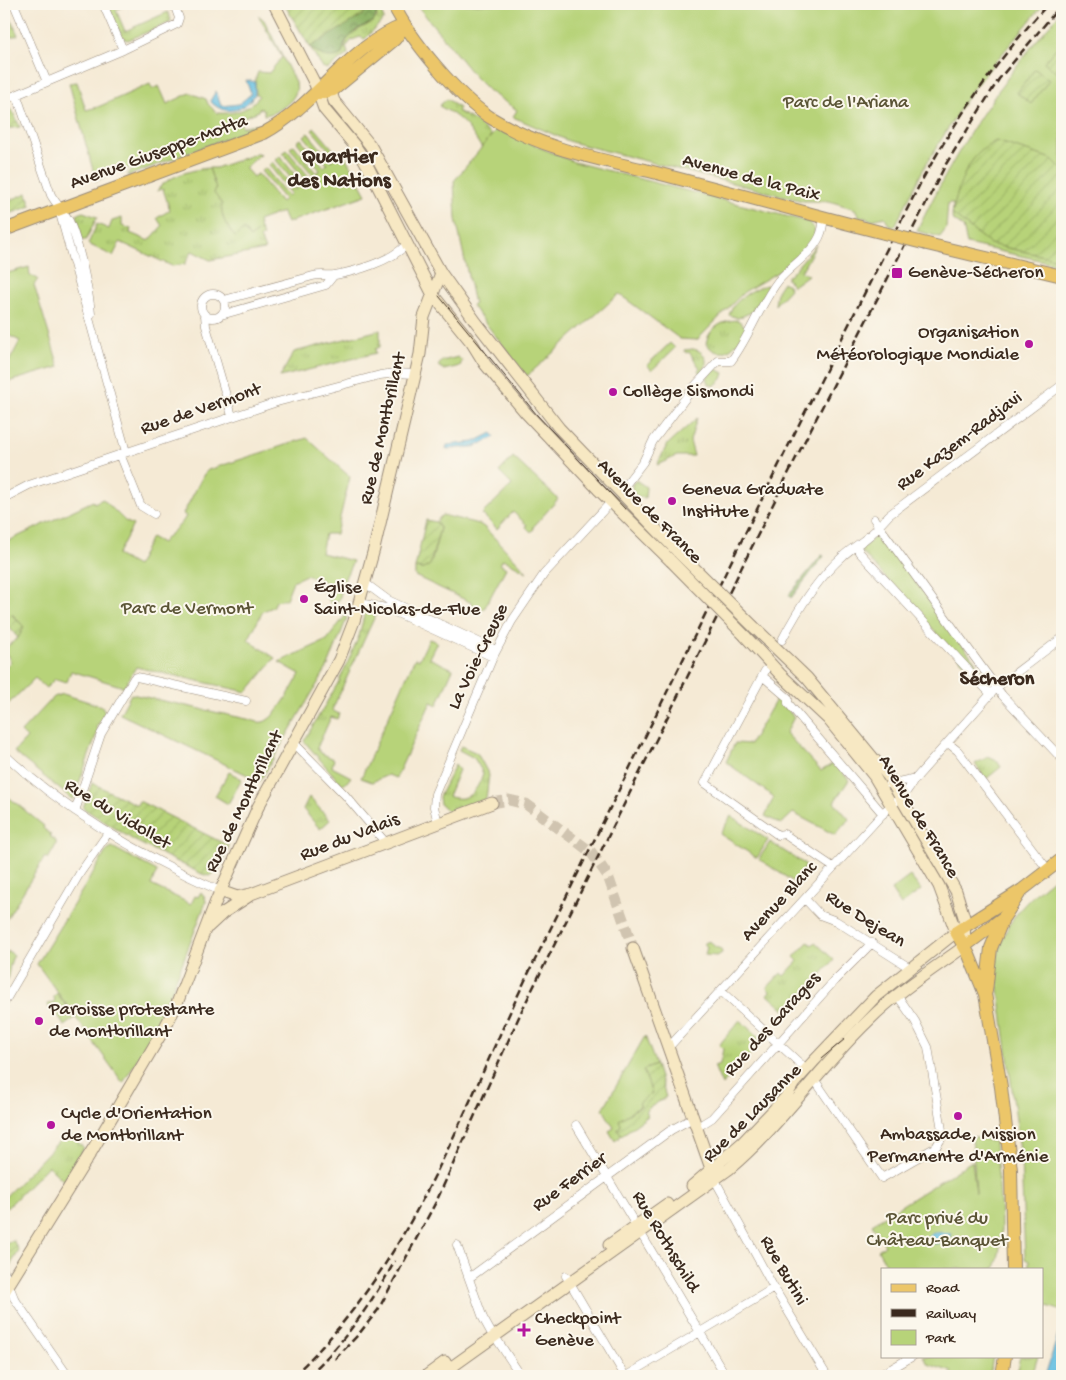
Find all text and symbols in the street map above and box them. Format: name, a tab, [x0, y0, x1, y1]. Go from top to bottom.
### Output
park label: Parc de l'Ariana	[782, 92, 910, 115]
street label: Avenue Giuseppe-Motta	[67, 110, 252, 196]
district label: Quartier des Nations	[288, 146, 392, 195]
street label: Avenue de la Paix	[680, 150, 822, 208]
place label: Genève-Sécheron	[908, 262, 1043, 285]
marker: Genève-Sécheron	[890, 266, 904, 280]
place label: Organisation Météorologique Mondiale	[817, 322, 1019, 367]
marker: Organisation Météorologique Mondiale	[1023, 338, 1035, 350]
street label: Rue de Montbrillant	[355, 349, 413, 507]
street label: Rue de Vermont	[138, 378, 266, 441]
place label: Collège Sismondi	[623, 381, 754, 404]
marker: Collège Sismondi	[607, 386, 619, 398]
street label: Rue Kazem-Radjavi	[892, 387, 1028, 497]
street label: Avenue de France	[592, 455, 707, 570]
place label: Geneva Graduate Institute	[682, 479, 824, 524]
marker: Geneva Graduate Institute	[666, 495, 678, 507]
place label: Église Saint-Nicolas-de-Flue	[314, 577, 480, 622]
marker: Église Saint-Nicolas-de-Flue	[298, 593, 310, 605]
park label: Parc de Vermont	[120, 598, 255, 621]
street label: La Voie-Creuse	[443, 600, 515, 714]
district label: Sécheron	[960, 669, 1035, 692]
street label: Rue de Montbrillant	[201, 725, 290, 877]
street label: Avenue de France	[872, 751, 964, 883]
street label: Rue du Vidollet	[60, 774, 176, 857]
street label: Rue du Valais	[297, 808, 404, 867]
street label: Avenue Blanc	[737, 857, 823, 947]
street label: Rue Dejean	[821, 886, 909, 954]
street label: Rue des Garages	[720, 967, 827, 1082]
place label: Paroisse protestante de Montbrillant	[48, 999, 215, 1044]
marker: Paroisse protestante de Montbrillant	[33, 1015, 45, 1027]
street label: Rue de Lausanne	[699, 1060, 807, 1168]
place label: Cycle d'Orientation de Montbrillant	[61, 1103, 212, 1148]
marker: Ambassade, Mission Permanente d'Arménie	[952, 1110, 964, 1122]
marker: Cycle d'Orientation de Montbrillant	[45, 1119, 57, 1131]
place label: Ambassade, Mission Permanente d'Arménie	[866, 1124, 1049, 1169]
street label: Rue Ferrier	[528, 1147, 614, 1218]
street label: Rue Rothschild	[626, 1187, 705, 1298]
park label: Parc privé du Château-Banquet	[866, 1208, 1010, 1253]
street label: Rue Butini	[754, 1232, 812, 1310]
legend	[881, 1268, 1044, 1358]
text: Road	[926, 1280, 960, 1298]
text: Railway	[926, 1306, 977, 1324]
place label: Checkpoint Genève	[535, 1308, 623, 1353]
marker: Checkpoint Genève	[517, 1323, 531, 1337]
text: Park	[925, 1330, 956, 1348]

